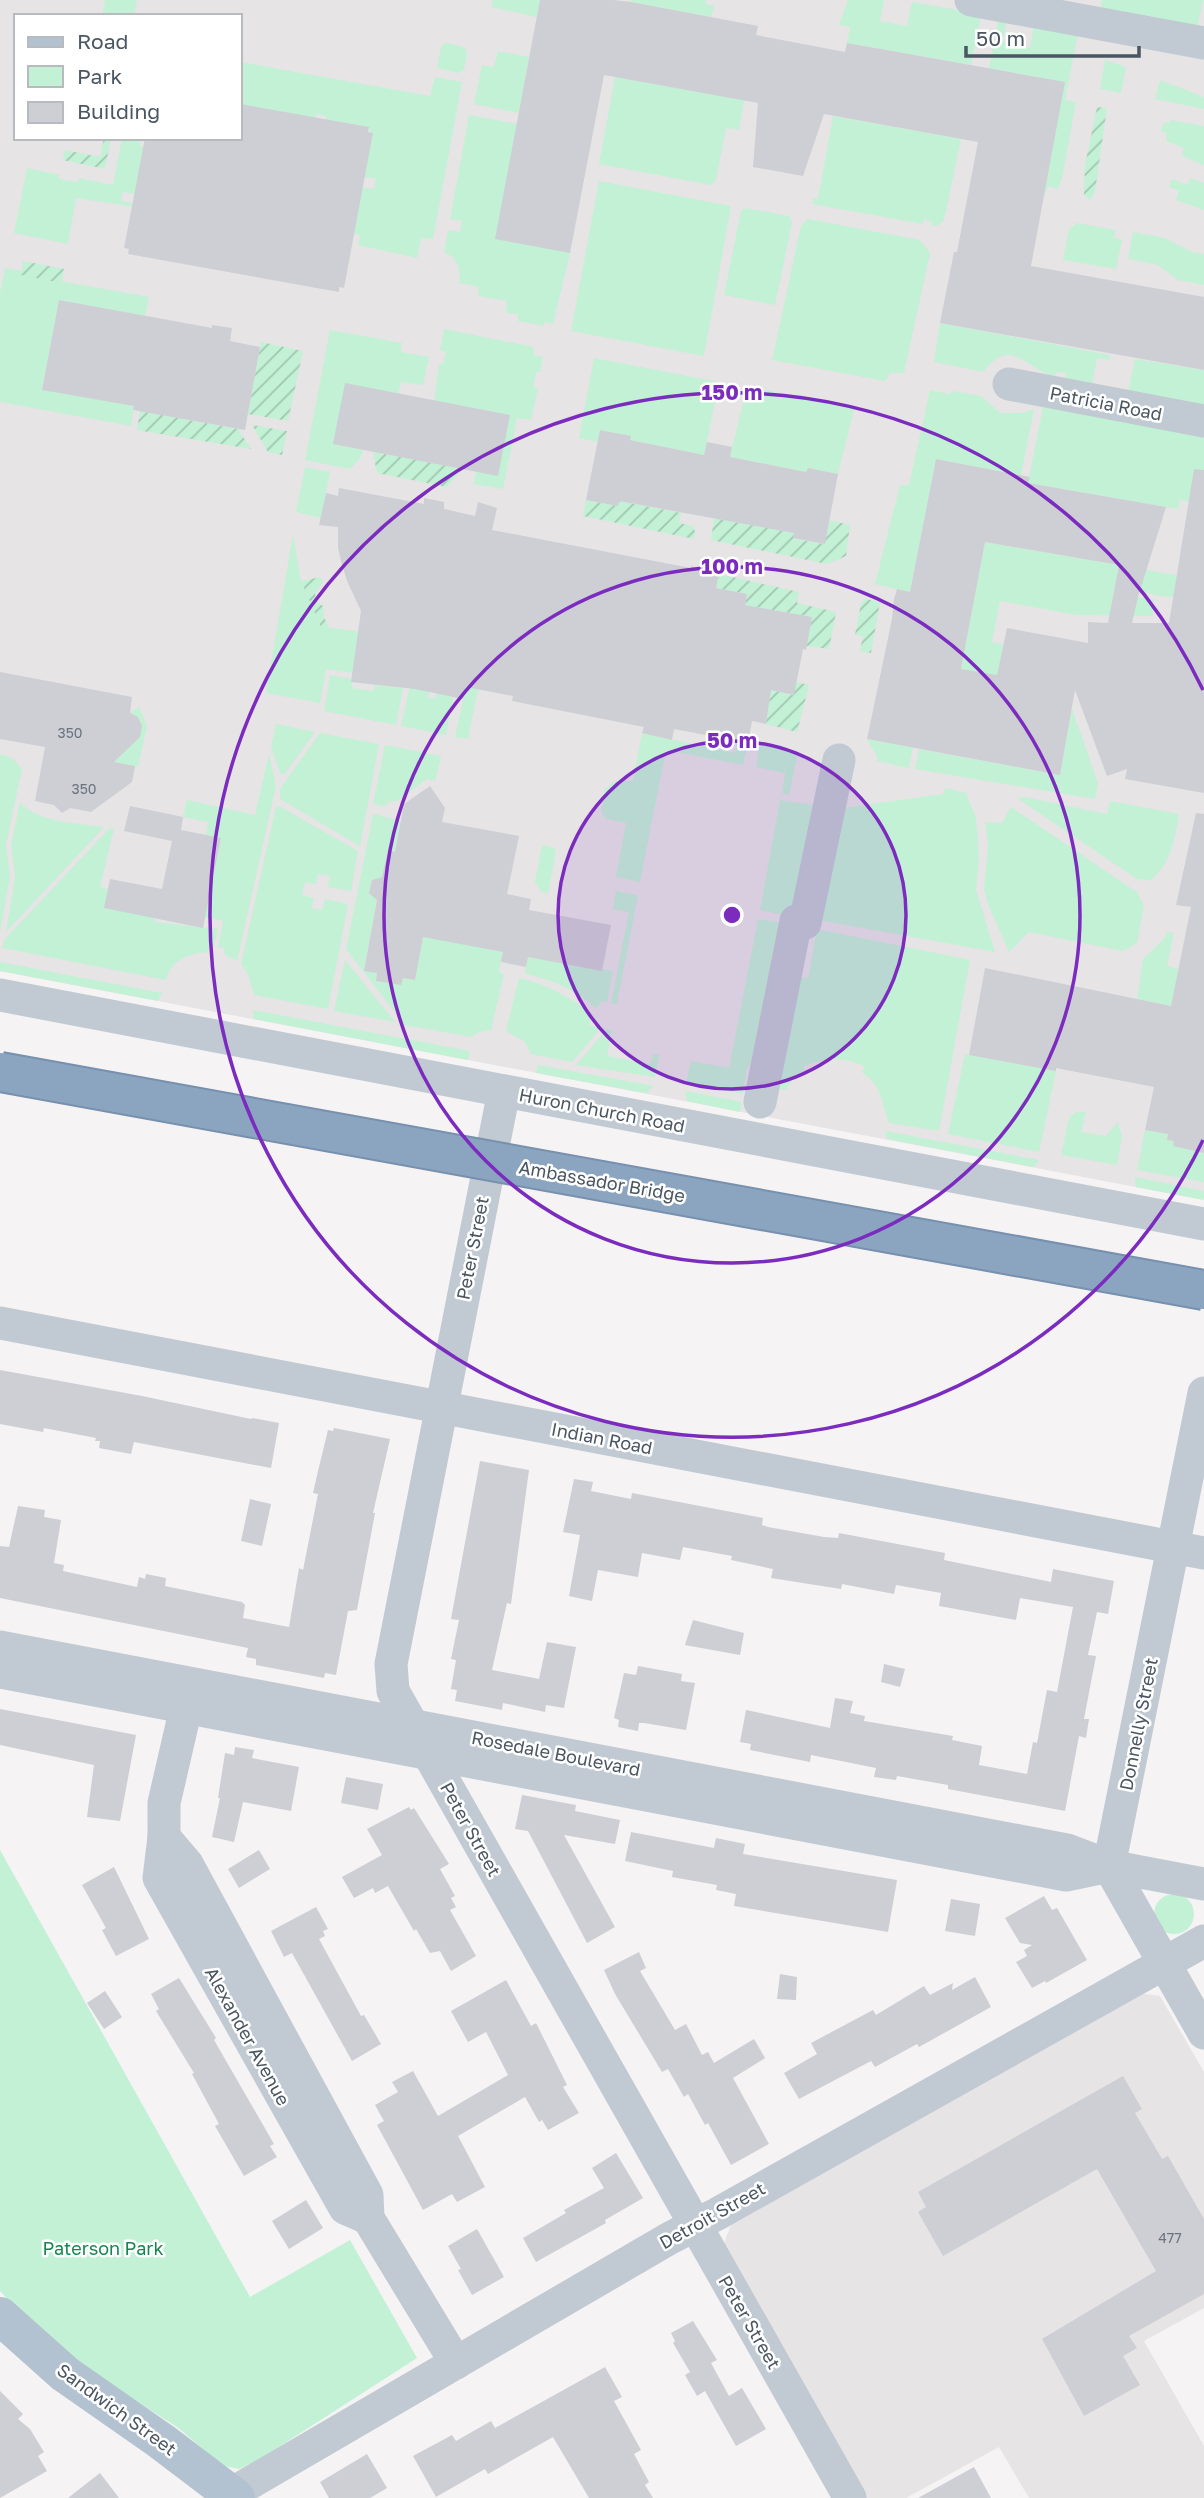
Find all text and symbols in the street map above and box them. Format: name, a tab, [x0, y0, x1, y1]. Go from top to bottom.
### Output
legend	[14, 14, 242, 140]
scale bar	[966, 14, 1139, 58]
text: 50 m	[976, 25, 1025, 51]
text: Road	[77, 28, 128, 54]
text: Park	[77, 63, 123, 89]
text: Building	[77, 98, 160, 124]
text: 150 m	[702, 379, 762, 405]
street label: Patricia Road	[1048, 381, 1164, 425]
text: 100 m	[701, 553, 763, 579]
house number: 350	[58, 724, 83, 741]
text: 50 m	[707, 727, 757, 753]
house number: 350	[72, 780, 97, 797]
centre of rings	[720, 903, 744, 927]
street label: Huron Church Road	[517, 1083, 687, 1137]
street label: Ambassador Bridge	[517, 1156, 687, 1206]
street label: Peter Street	[451, 1195, 493, 1301]
street label: Indian Road	[550, 1417, 654, 1459]
street label: Donnelly Street	[1114, 1656, 1162, 1792]
street label: Rosedale Boulevard	[470, 1726, 642, 1780]
street label: Peter Street	[436, 1778, 506, 1880]
street label: Alexander Avenue	[201, 1963, 295, 2109]
street label: Detroit Street	[655, 2177, 769, 2253]
house number: 477	[1158, 2229, 1182, 2246]
park label: Paterson Park	[42, 2237, 164, 2259]
street label: Peter Street	[714, 2271, 786, 2373]
street label: Sandwich Street	[53, 2358, 181, 2460]

